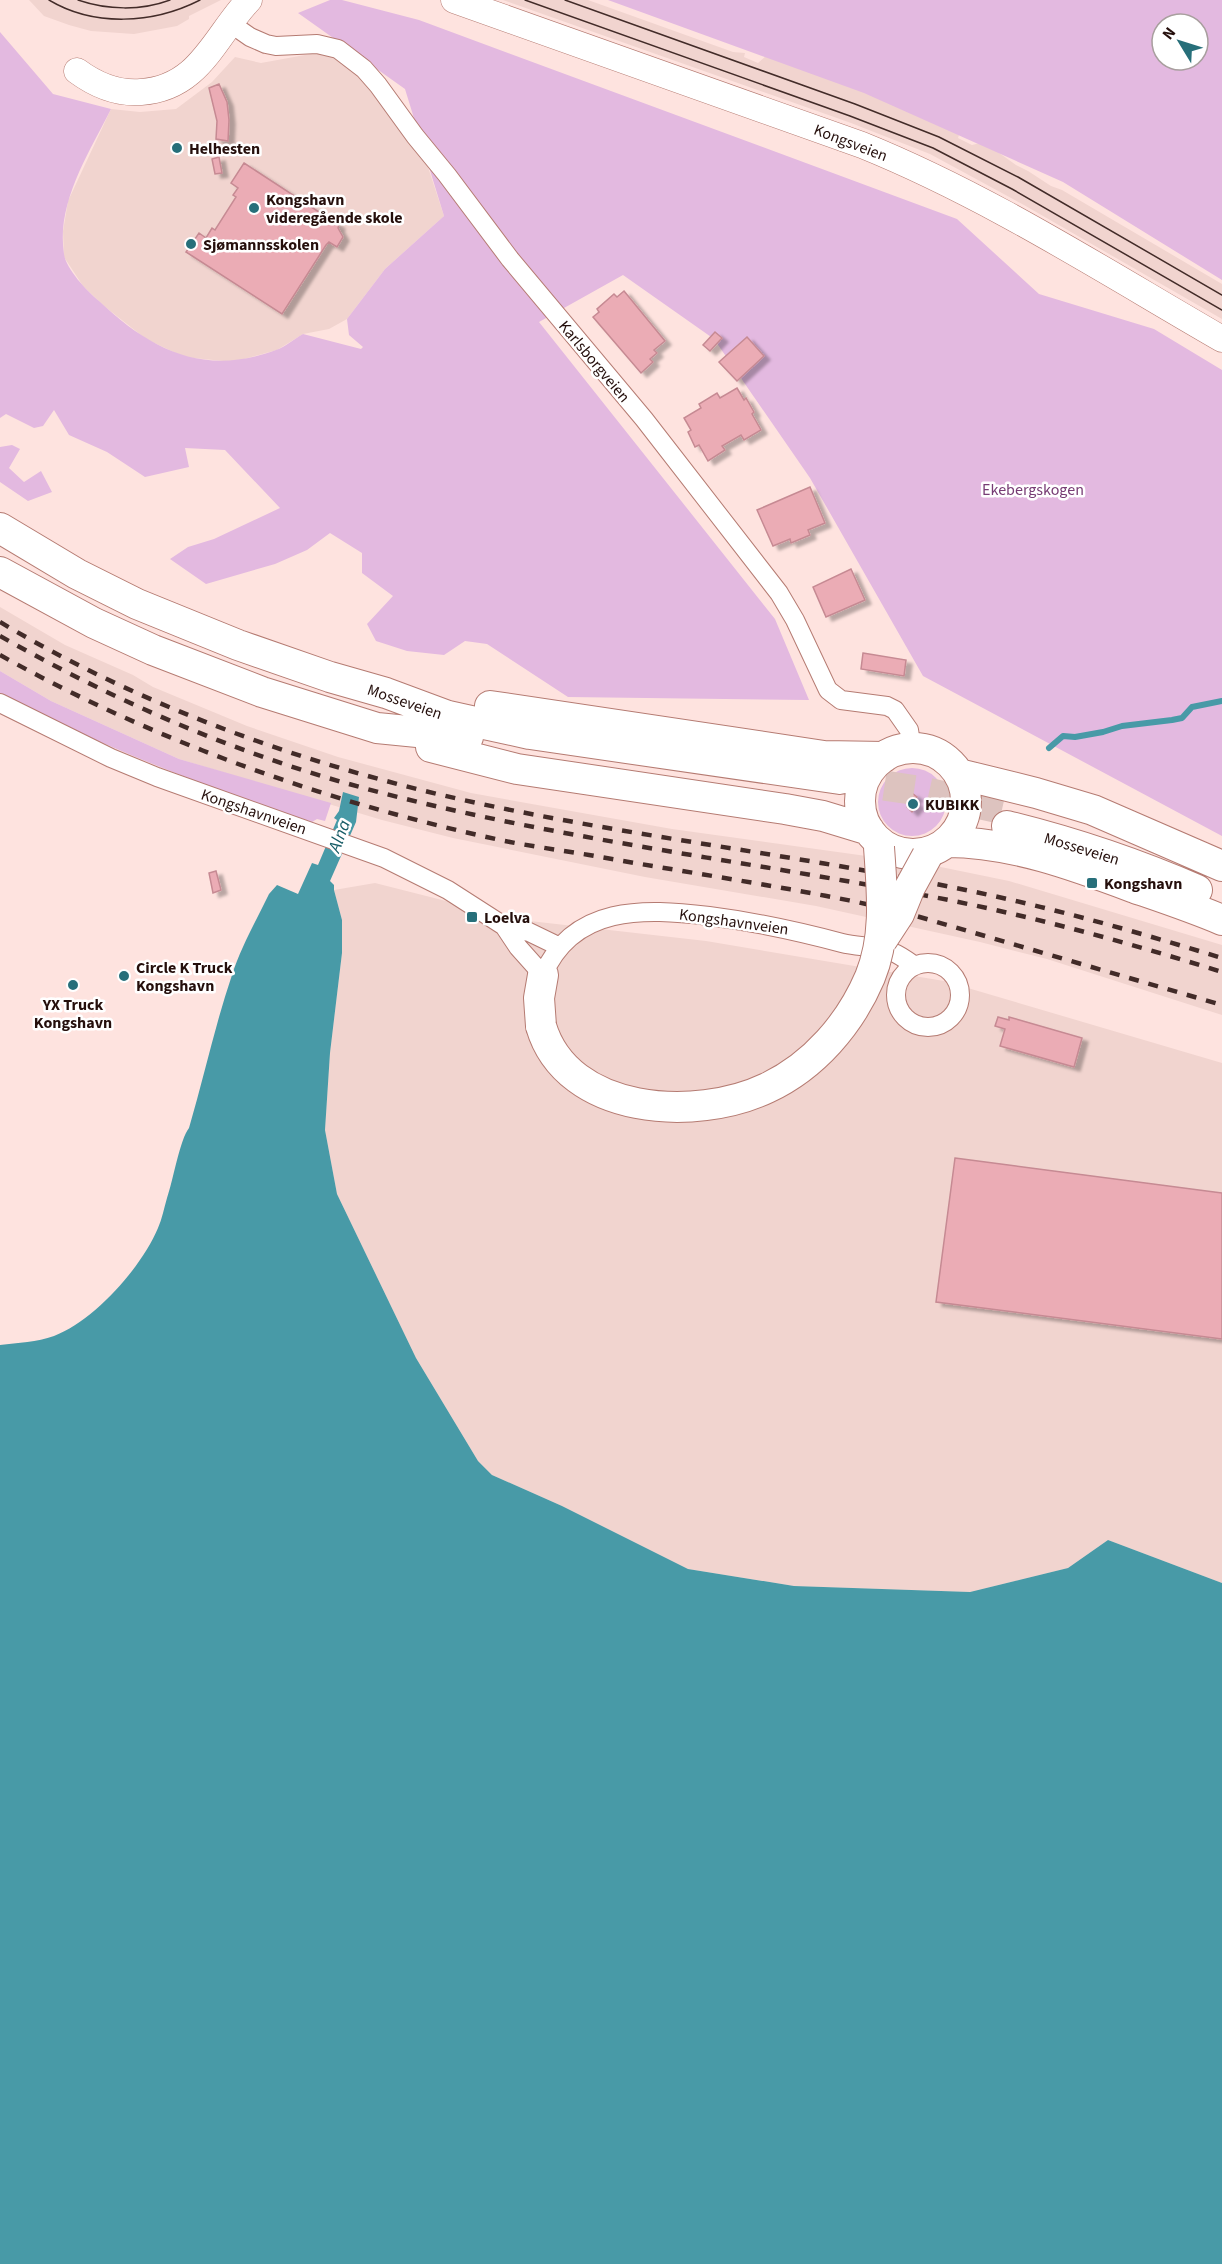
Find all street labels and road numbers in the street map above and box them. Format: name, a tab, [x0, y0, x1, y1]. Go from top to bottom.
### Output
street label: Kongsveien	[811, 119, 891, 167]
street label: Karlsborgveien	[553, 316, 635, 407]
street label: Mosseveien	[364, 679, 445, 725]
street label: Kongshavnveien	[198, 784, 309, 840]
street label: Mosseveien	[1041, 827, 1122, 871]
street label: Kongshavnveien	[678, 903, 790, 941]

